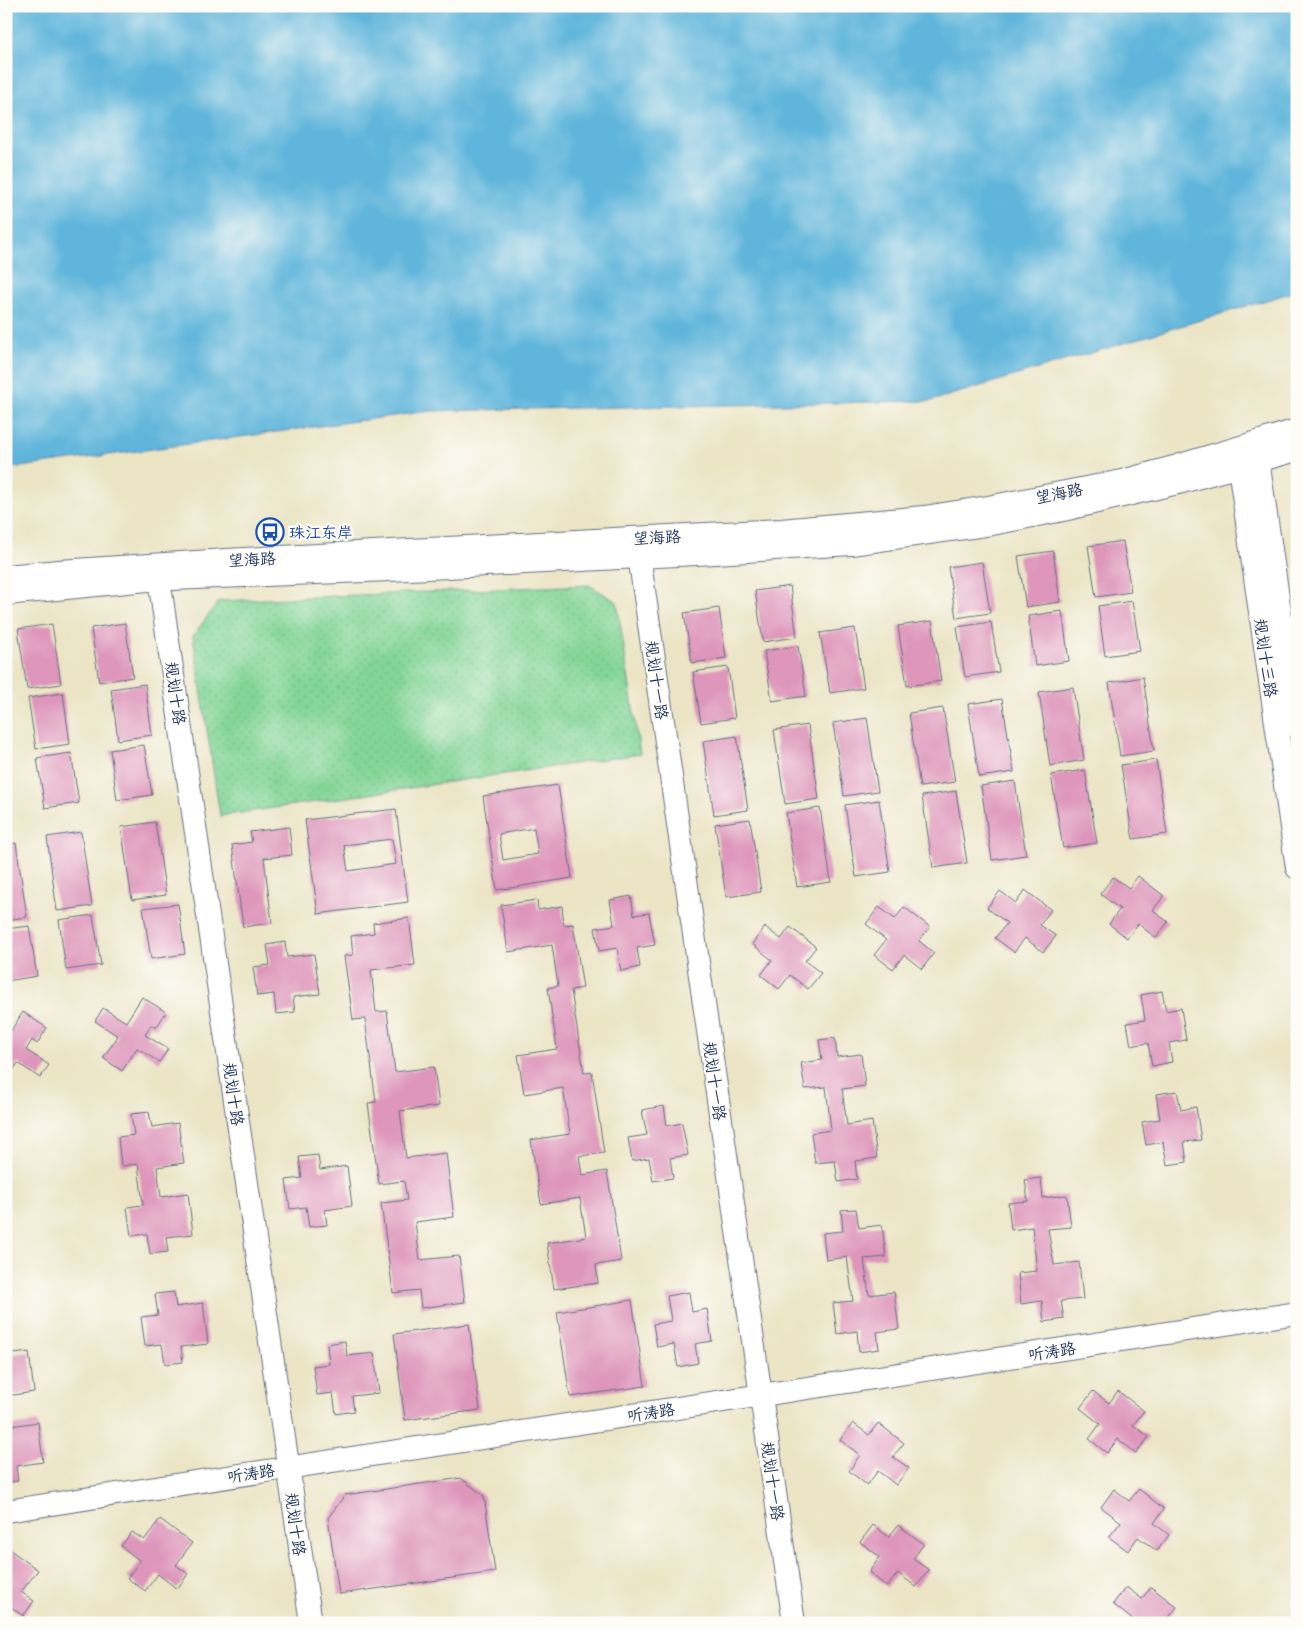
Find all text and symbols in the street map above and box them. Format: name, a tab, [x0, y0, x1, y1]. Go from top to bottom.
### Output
street label: 望海路	[1034, 479, 1085, 509]
bus stop icon: 珠江东岸	[255, 517, 285, 547]
place label: 珠江东岸	[289, 522, 353, 544]
street label: 望海路	[633, 526, 682, 550]
street label: 望海路	[228, 548, 277, 572]
street label: 规划十三路	[1249, 617, 1281, 699]
street label: 规划十一路	[640, 639, 672, 721]
street label: 规划十路	[160, 660, 190, 726]
street label: 规划十一路	[698, 1040, 730, 1122]
street label: 规划十路	[218, 1061, 248, 1127]
street label: 听涛路	[1027, 1337, 1078, 1367]
street label: 听涛路	[626, 1398, 677, 1428]
street label: 规划十一路	[756, 1440, 788, 1522]
street label: 听涛路	[226, 1459, 277, 1489]
street label: 规划十路	[280, 1491, 310, 1557]

